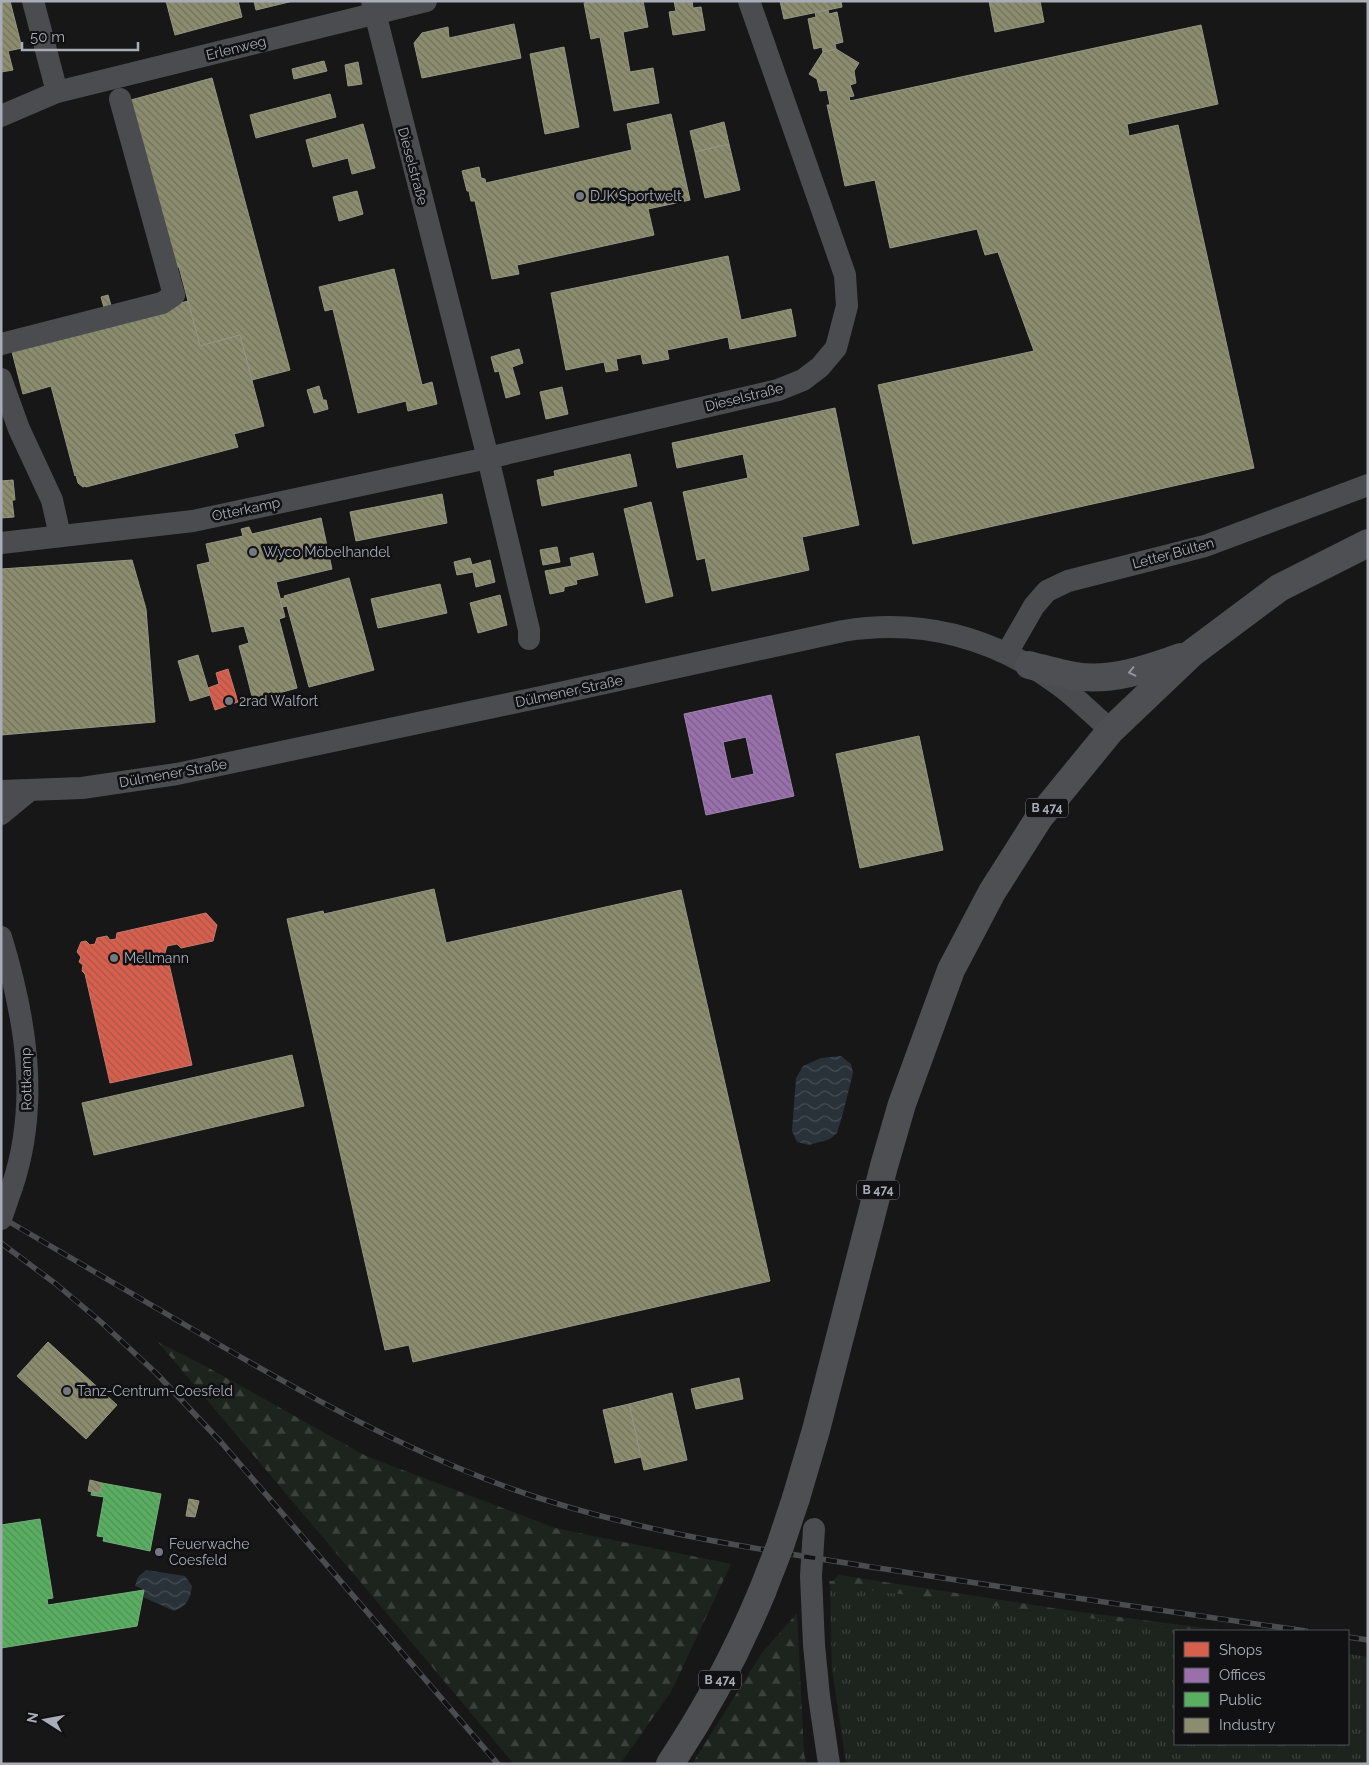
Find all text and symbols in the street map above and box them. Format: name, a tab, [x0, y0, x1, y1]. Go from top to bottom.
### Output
scale bar	[22, 20, 139, 52]
text: 50 m	[30, 28, 65, 46]
street label: Erlenweg	[204, 33, 268, 63]
street label: Dieselstraße	[395, 125, 431, 207]
place label: DJK Sportwelt	[590, 188, 682, 204]
marker: DJK Sportwelt	[574, 190, 586, 202]
street label: Dieselstraße	[703, 380, 785, 414]
street label: Otterkamp	[210, 494, 282, 524]
street label: Letter Bülten	[1130, 534, 1216, 572]
place label: Wyco Möbelhandel	[263, 544, 390, 560]
marker: Wyco Möbelhandel	[247, 546, 259, 558]
one-way arrow	[1128, 666, 1137, 677]
street label: Dülmener Straße	[514, 672, 624, 710]
place label: 2rad Walfort	[239, 693, 319, 709]
marker: 2rad Walfort	[223, 695, 235, 707]
street label: Dülmener Straße	[118, 756, 228, 790]
road number: B 474	[1026, 798, 1068, 818]
place label: Mellmann	[124, 950, 189, 966]
marker: Mellmann	[108, 952, 120, 964]
street label: Rottkamp	[17, 1047, 35, 1111]
road number: B 474	[857, 1180, 899, 1200]
place label: Tanz-Centrum-Coesfeld	[77, 1383, 233, 1399]
marker: Tanz-Centrum-Coesfeld	[61, 1385, 73, 1397]
place label: Feuerwache Coesfeld	[169, 1536, 249, 1568]
marker: Feuerwache Coesfeld	[153, 1546, 165, 1558]
legend	[1174, 1630, 1349, 1745]
text: Shops	[1219, 1641, 1262, 1659]
text: Offices	[1219, 1666, 1266, 1684]
road number: B 474	[699, 1670, 741, 1690]
text: Public	[1219, 1691, 1262, 1709]
north arrow	[20, 1695, 70, 1745]
text: N	[23, 1711, 41, 1724]
text: Industry	[1219, 1716, 1275, 1734]

